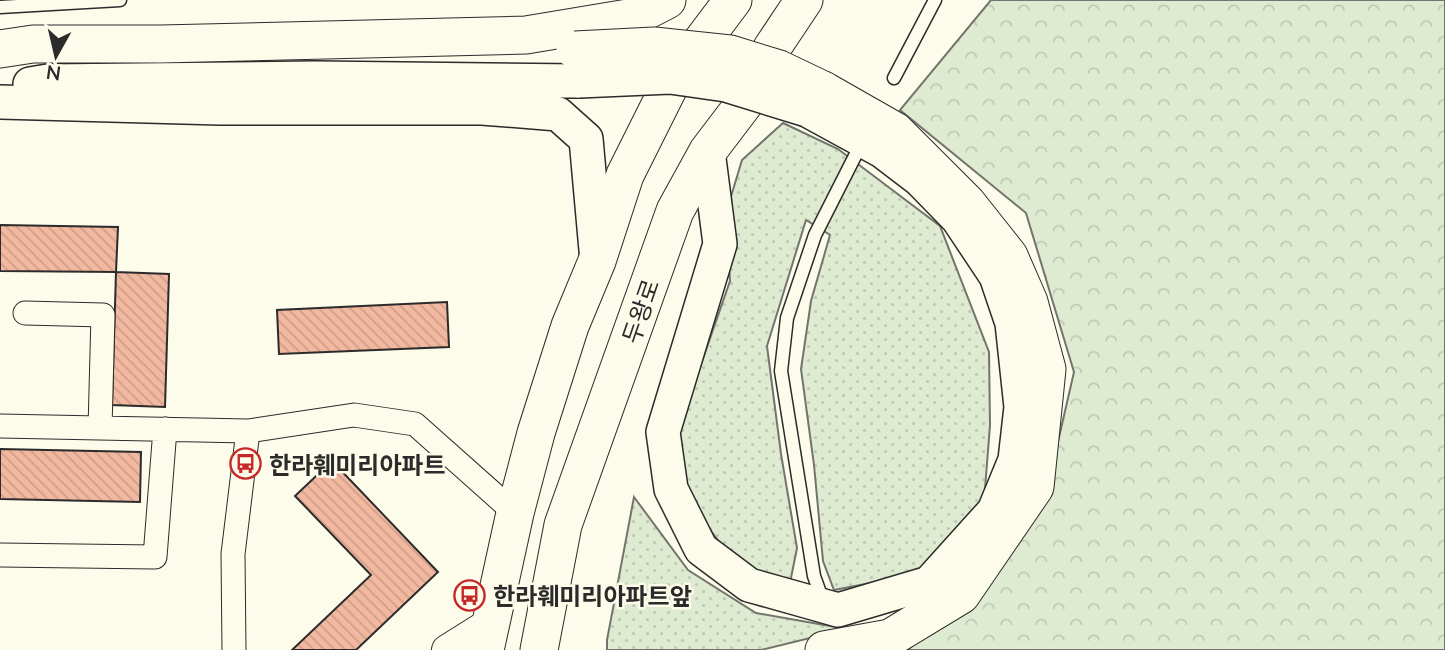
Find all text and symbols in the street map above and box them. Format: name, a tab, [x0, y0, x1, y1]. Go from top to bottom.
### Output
north arrow	[21, 21, 91, 91]
text: N	[45, 61, 62, 86]
street label: 두왕로	[616, 275, 664, 347]
bus stop icon: 한라훼미리아파트	[229, 447, 263, 481]
place label: 한라훼미리아파트	[269, 450, 446, 479]
bus stop icon: 한라훼미리아파트앞	[453, 578, 487, 612]
place label: 한라훼미리아파트앞	[493, 581, 692, 610]

